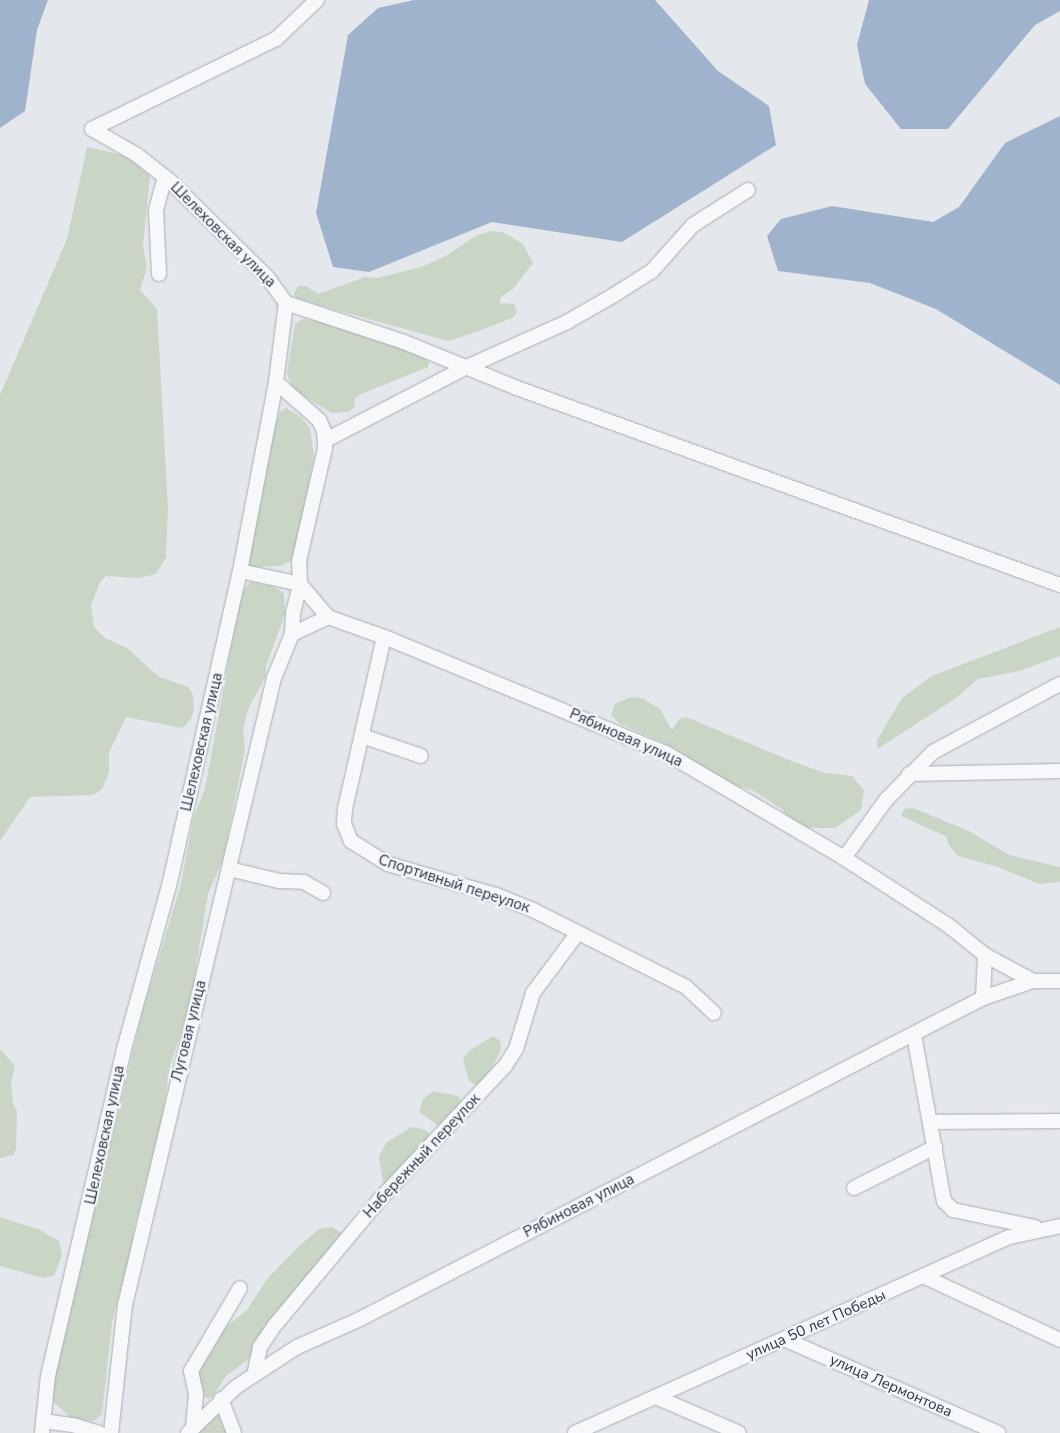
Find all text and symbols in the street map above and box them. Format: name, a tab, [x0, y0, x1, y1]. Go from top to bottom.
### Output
street label: Шелеховская улица	[166, 178, 280, 292]
street label: Шелеховская улица	[177, 671, 227, 813]
street label: Рябиновая улица	[567, 705, 685, 771]
street label: Спортивный переулок	[376, 851, 532, 917]
street label: Луговая улица	[168, 978, 210, 1084]
street label: Шелеховская улица	[81, 1064, 129, 1206]
street label: Набережный переулок	[360, 1090, 484, 1222]
street label: Рябиновая улица	[520, 1170, 638, 1242]
street label: улица 50 лет Победы	[743, 1286, 889, 1364]
street label: улица Лермонтова	[827, 1351, 955, 1421]

